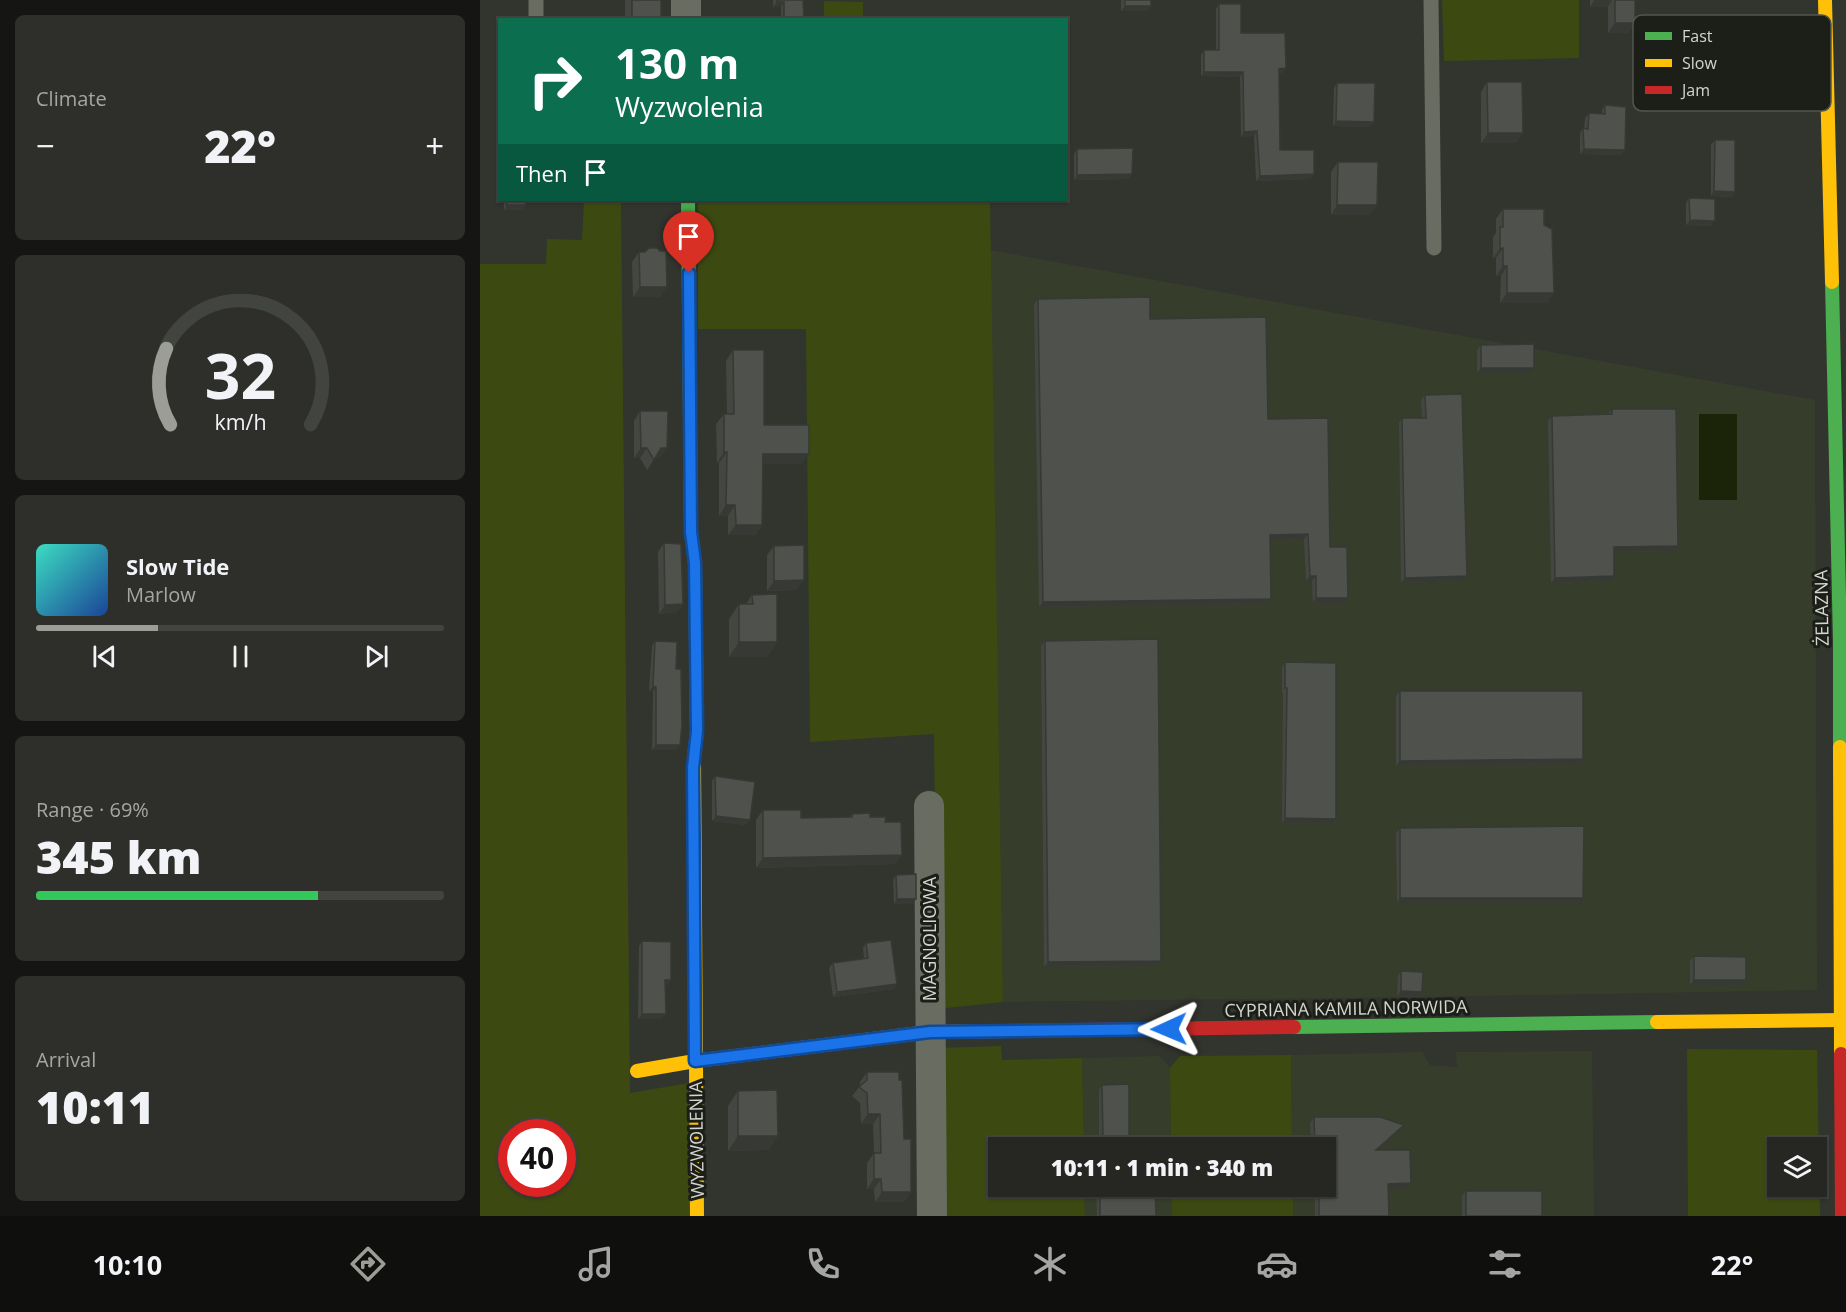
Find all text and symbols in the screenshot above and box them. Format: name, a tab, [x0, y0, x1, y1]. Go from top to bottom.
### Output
legend	[1633, 15, 1831, 111]
text: Fast	[1682, 25, 1713, 47]
text: 130 m	[615, 34, 739, 91]
icon: right	[516, 42, 594, 120]
text: Slow	[1682, 52, 1717, 74]
text: Jam	[1680, 79, 1710, 101]
text: Climate	[36, 85, 107, 112]
text: Wyzwolenia	[615, 88, 764, 125]
text: 22°	[204, 115, 276, 176]
text: −	[36, 123, 55, 168]
text: +	[425, 123, 444, 168]
icon: arrive	[579, 156, 612, 189]
text: Then	[516, 158, 567, 188]
pin	[663, 211, 714, 273]
icon: arrive	[672, 220, 705, 253]
text: 32	[204, 332, 276, 417]
text: km/h	[214, 407, 266, 436]
text: Slow Tide	[126, 551, 229, 581]
street label: ŻELAZNA	[1808, 569, 1834, 646]
text: Marlow	[126, 581, 196, 608]
icon: previous	[88, 640, 121, 673]
icon: pause	[224, 640, 257, 673]
icon: next	[360, 640, 393, 673]
text: Range · 69%	[36, 796, 149, 823]
text: 345 km	[36, 826, 201, 887]
street label: MAGNOLIOWA	[917, 876, 941, 1001]
street label: CYPRIANA KAMILA NORWIDA	[1224, 994, 1468, 1022]
position arrow	[1137, 997, 1201, 1061]
text: Arrival	[36, 1046, 96, 1073]
text: 10:11	[36, 1076, 154, 1137]
street label: WYZWOLENIA	[683, 1081, 709, 1199]
speed limit sign: 40	[498, 1119, 576, 1197]
map controls	[1767, 1137, 1827, 1197]
button: layers	[1767, 1137, 1827, 1197]
text: 10:11 · 1 min · 340 m	[1051, 1152, 1273, 1182]
icon: directions	[347, 1243, 389, 1285]
icon: music	[575, 1243, 617, 1285]
icon: phone	[802, 1243, 844, 1285]
icon: climate	[1029, 1243, 1071, 1285]
icon: car	[1256, 1243, 1298, 1285]
icon: filters	[1484, 1243, 1526, 1285]
text: 10:10	[93, 1246, 162, 1283]
text: 22°	[1711, 1246, 1753, 1283]

